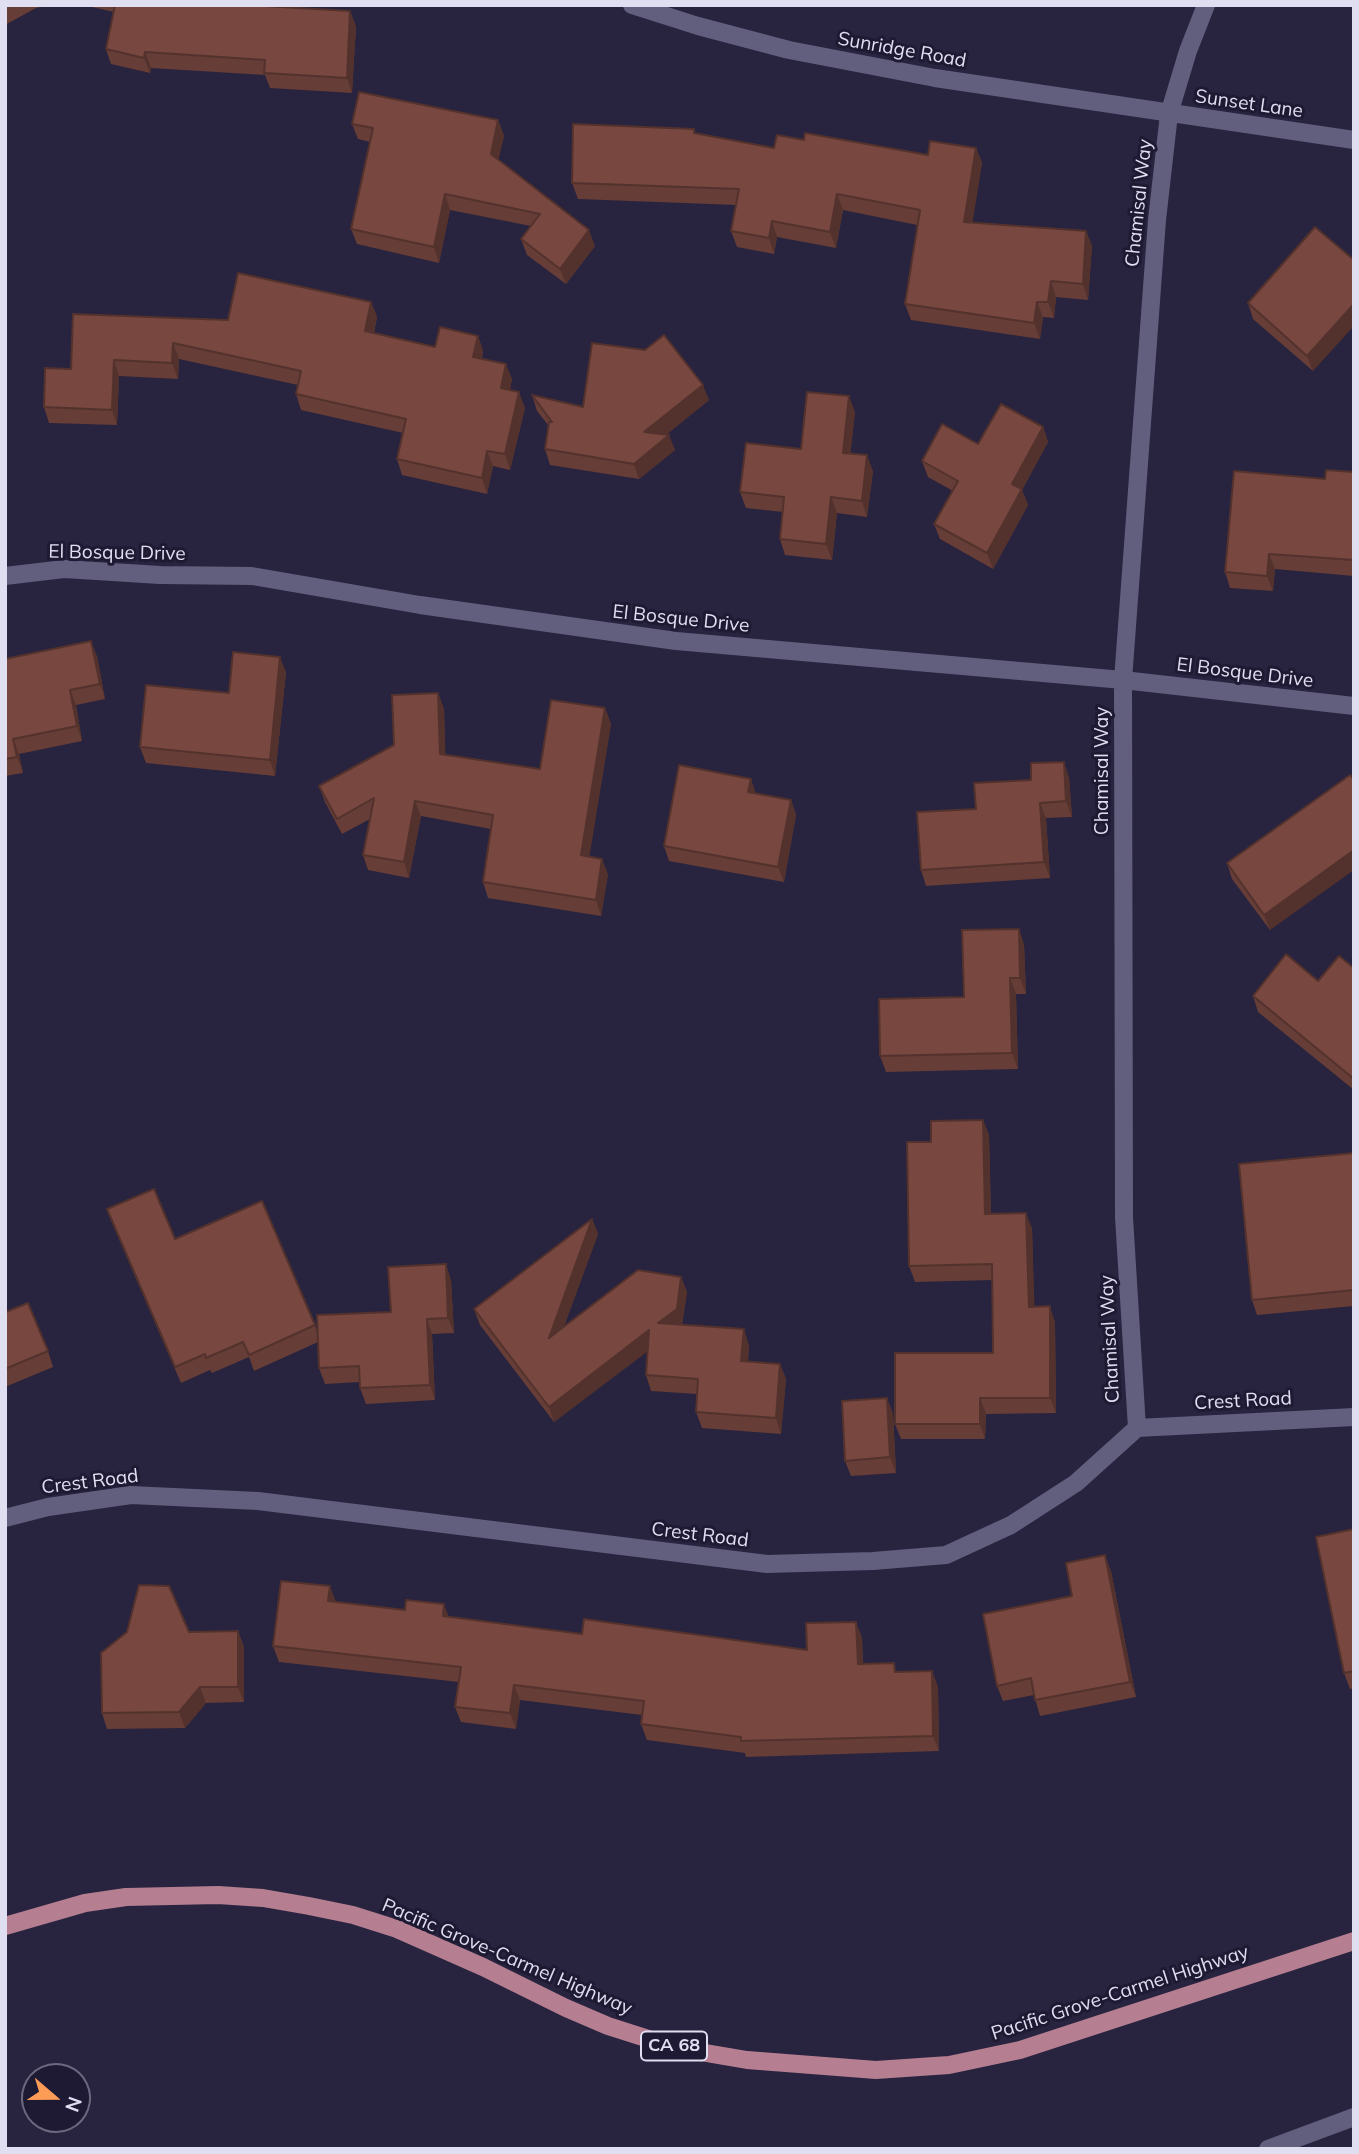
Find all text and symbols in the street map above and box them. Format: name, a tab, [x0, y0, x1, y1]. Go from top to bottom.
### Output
street label: Sunridge Road	[836, 27, 968, 73]
street label: Sunset Lane	[1194, 85, 1304, 123]
street label: Chamisal Way	[1121, 138, 1157, 268]
street label: El Bosque Drive	[48, 540, 186, 566]
street label: El Bosque Drive	[611, 600, 751, 638]
street label: El Bosque Drive	[1175, 653, 1315, 693]
street label: Chamisal Way	[1091, 707, 1113, 835]
street label: Chamisal Way	[1095, 1274, 1125, 1404]
street label: Crest Road	[1194, 1387, 1292, 1415]
street label: Crest Road	[40, 1465, 140, 1499]
street label: Crest Road	[650, 1518, 750, 1552]
street label: Pacific Grove-Carmel Highway	[379, 1894, 635, 2020]
street label: Pacific Grove-Carmel Highway	[988, 1941, 1252, 2045]
road number: CA 68	[641, 2032, 707, 2060]
north arrow	[21, 2063, 91, 2133]
text: N	[60, 2094, 88, 2115]

